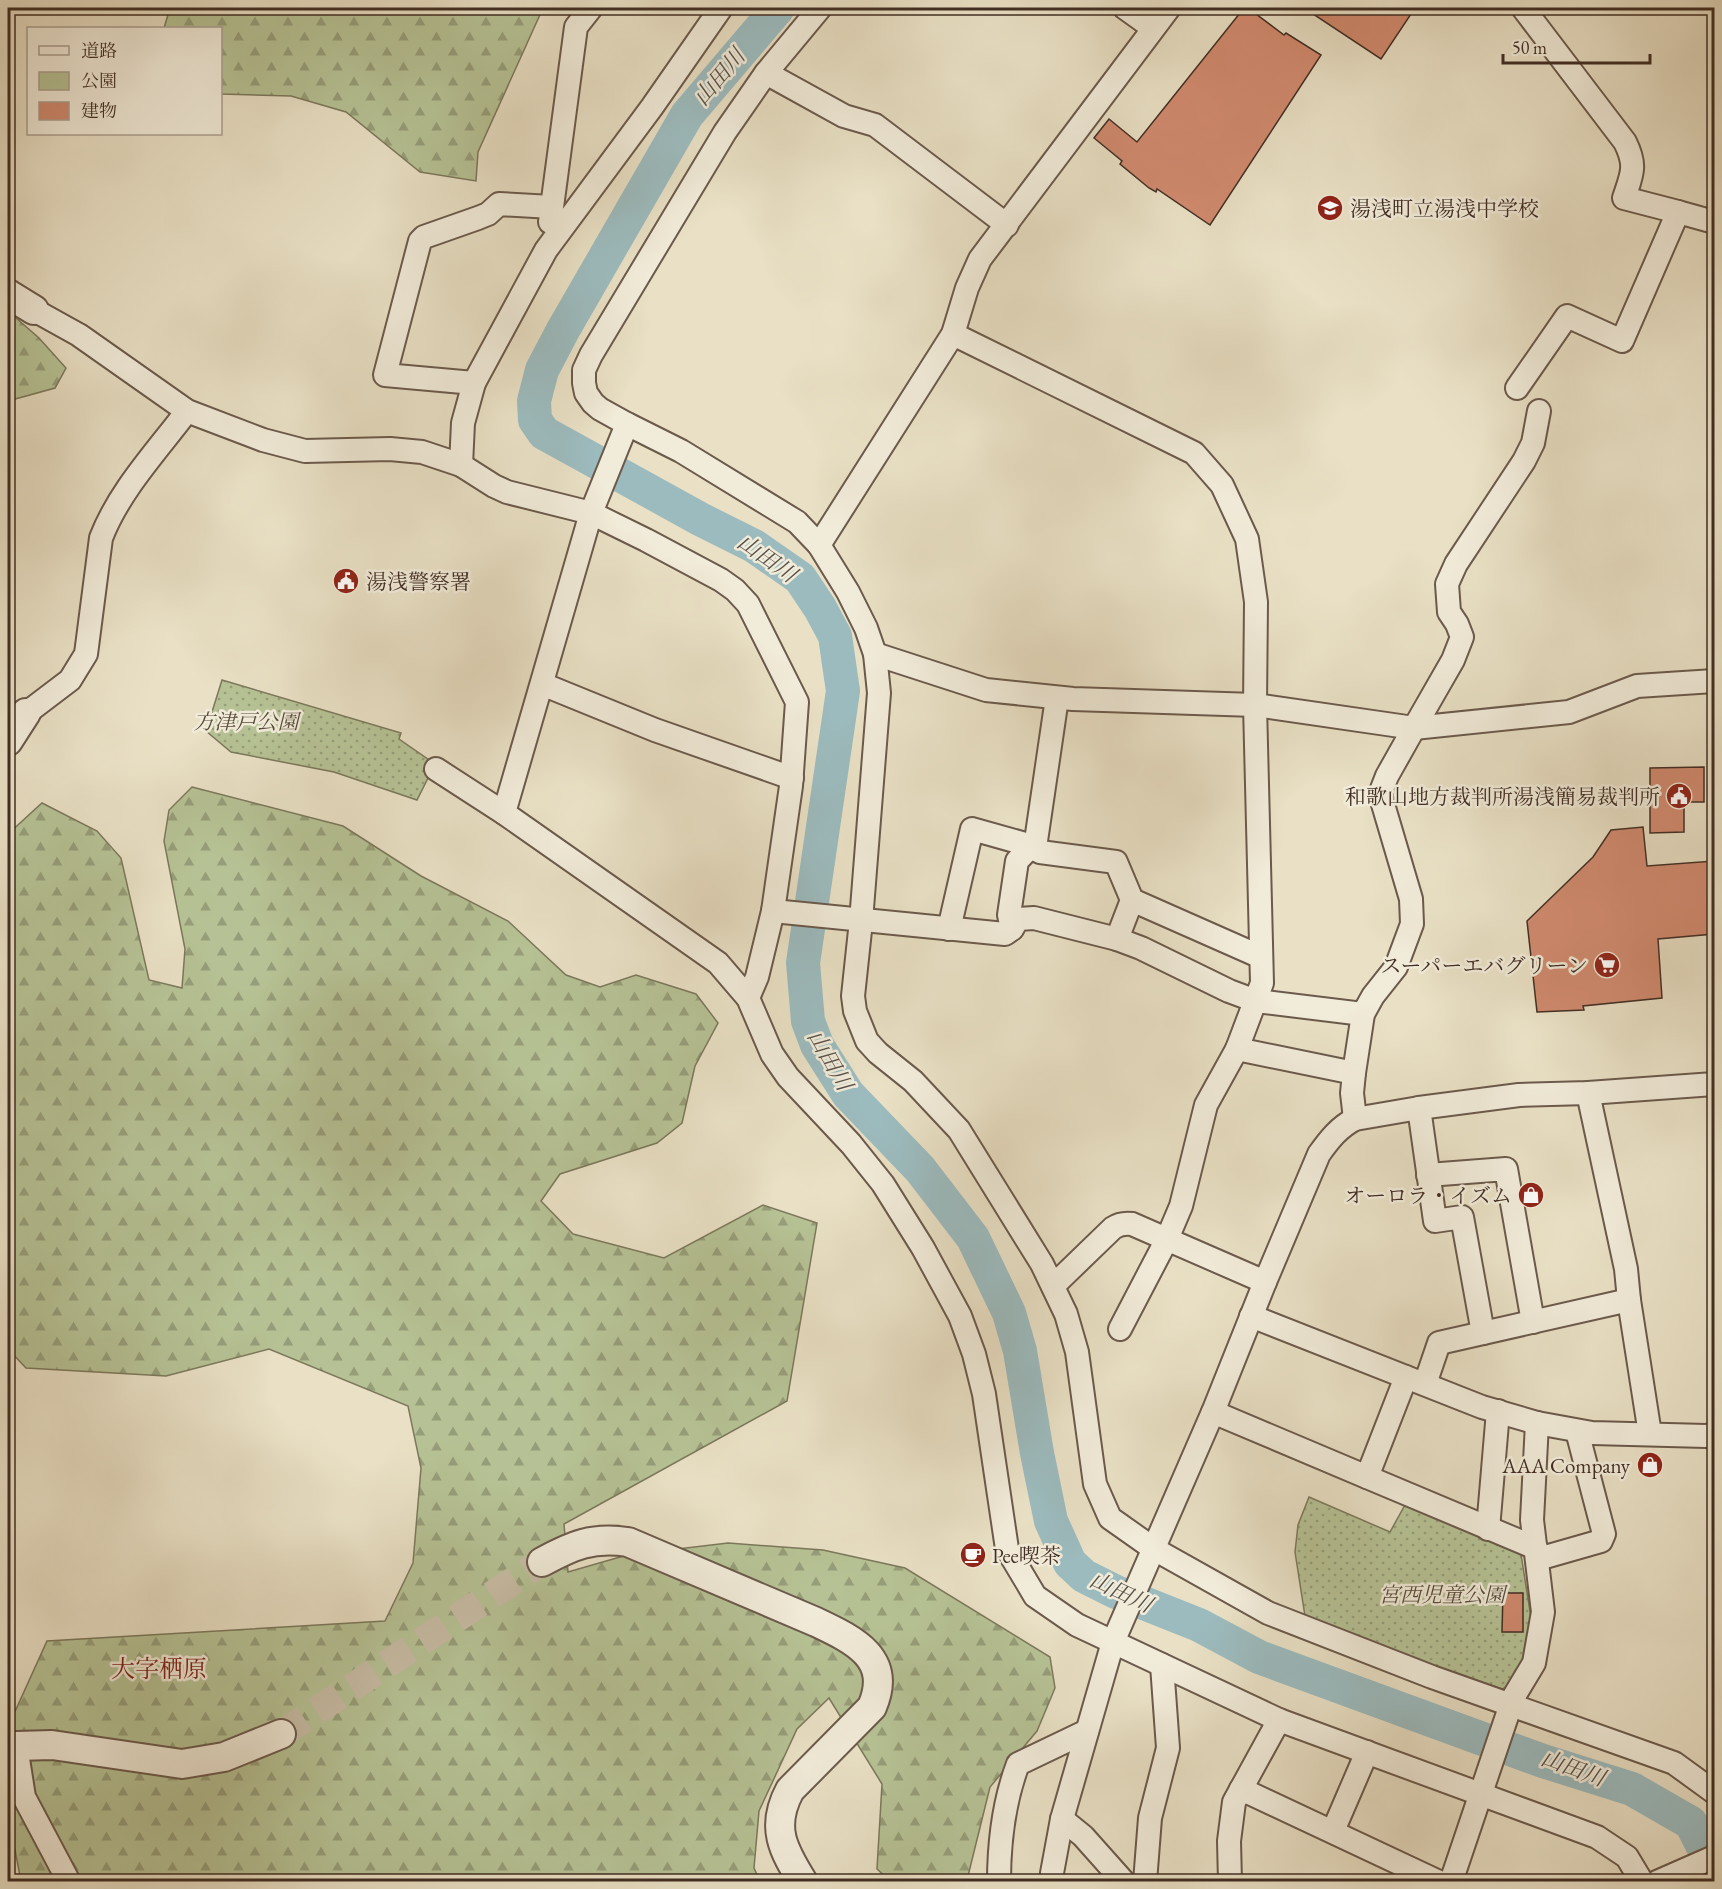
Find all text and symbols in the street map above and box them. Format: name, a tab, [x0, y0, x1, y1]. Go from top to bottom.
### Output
legend	[27, 27, 222, 135]
scale bar	[1503, 27, 1650, 65]
text: 50 m	[1512, 36, 1547, 59]
text: 道路	[81, 39, 117, 62]
water label: 山田川	[687, 41, 753, 112]
text: 公園	[81, 69, 117, 92]
text: 建物	[81, 99, 117, 122]
school or university icon: 湯浅町立湯浅中学校	[1315, 193, 1345, 223]
place label: 湯浅町立湯浅中学校	[1350, 195, 1539, 222]
water label: 山田川	[732, 527, 804, 590]
public building icon: 湯浅警察署	[331, 566, 361, 596]
place label: 湯浅警察署	[366, 568, 471, 595]
park label: 方津戸公園	[194, 708, 301, 735]
public building icon: 和歌山地方裁判所湯浅簡易裁判所	[1664, 781, 1694, 811]
place label: 和歌山地方裁判所湯浅簡易裁判所	[1345, 783, 1660, 810]
supermarket icon: スーパーエバグリーン	[1592, 950, 1622, 980]
place label: スーパーエバグリーン	[1381, 952, 1588, 979]
water label: 山田川	[801, 1024, 860, 1098]
shop icon: オーロラ・イズム	[1516, 1180, 1546, 1210]
place label: オーロラ・イズム	[1344, 1182, 1512, 1209]
shop icon: AAA Company	[1635, 1450, 1665, 1480]
place label: AAA Company	[1501, 1452, 1631, 1479]
cafe icon: Pee喫茶	[958, 1540, 988, 1570]
place label: Pee喫茶	[992, 1542, 1061, 1569]
water label: 山田川	[1085, 1565, 1159, 1620]
park label: 宮西児童公園	[1379, 1581, 1508, 1608]
district label: 大字栖原	[111, 1653, 207, 1684]
water label: 山田川	[1537, 1743, 1611, 1794]

